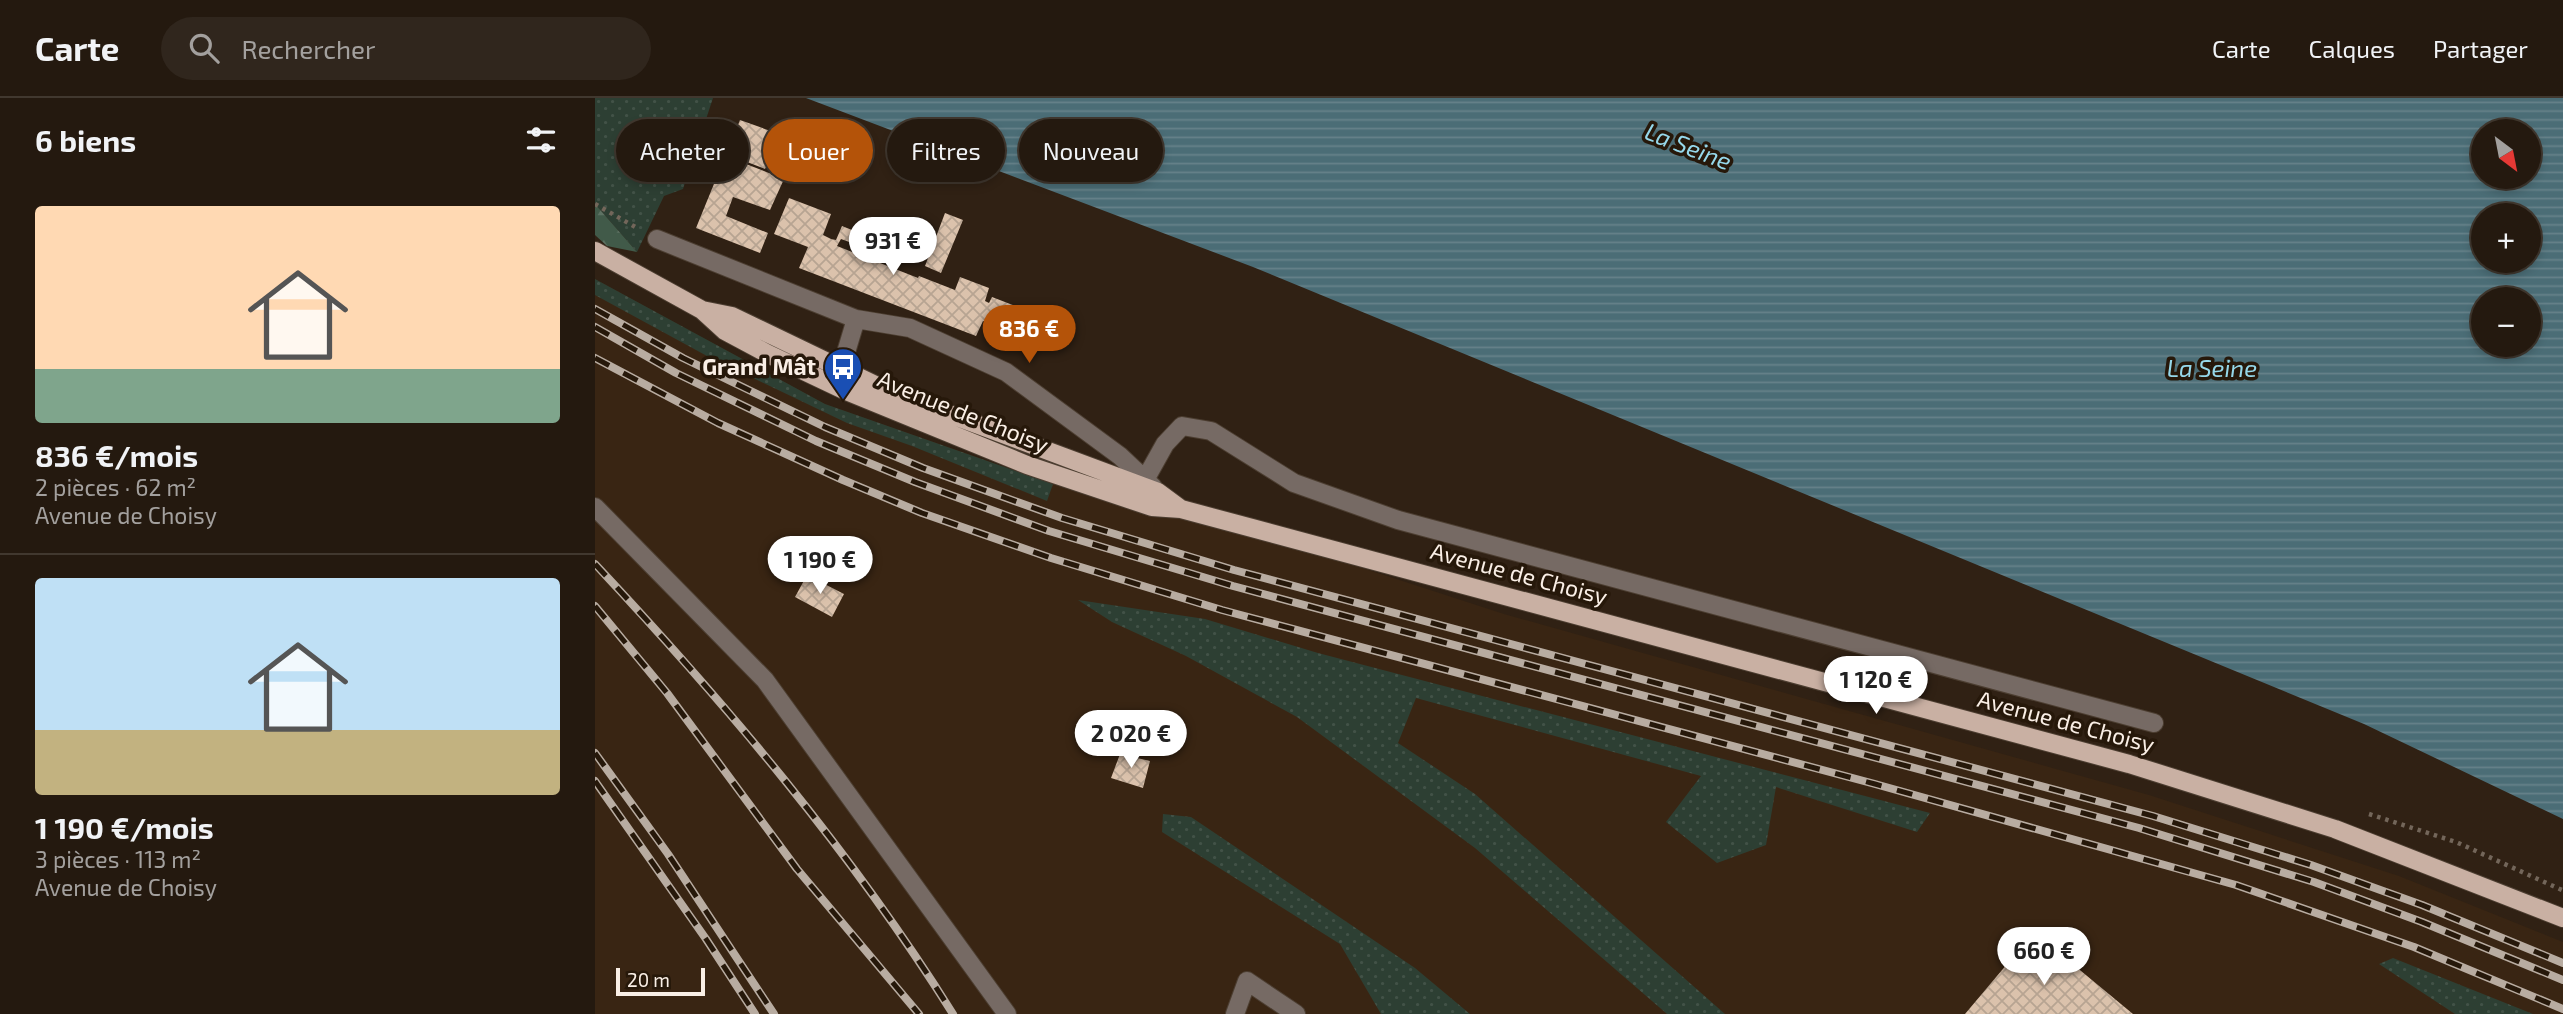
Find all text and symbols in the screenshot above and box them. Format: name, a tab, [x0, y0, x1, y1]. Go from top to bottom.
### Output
search box	[161, 17, 651, 80]
text: Carte	[35, 28, 119, 68]
icon: search	[185, 29, 223, 67]
text: Rechercher	[241, 33, 375, 64]
text: Carte	[2212, 34, 2271, 63]
text: Calques	[2309, 34, 2395, 63]
text: Partager	[2433, 34, 2528, 63]
water label: La Seine	[1641, 116, 1736, 175]
chip: Acheter	[616, 119, 749, 182]
chip: Louer	[763, 119, 873, 182]
chip: Filtres	[887, 119, 1005, 182]
chip: Nouveau	[1019, 119, 1163, 182]
north arrow	[2471, 119, 2541, 189]
map controls	[2471, 119, 2541, 357]
icon: filters	[522, 121, 560, 159]
text: 6 biens	[35, 122, 136, 158]
button: +	[2471, 203, 2541, 273]
pin: 931 €	[844, 218, 942, 277]
text: 931 €	[865, 226, 921, 254]
icon: home	[235, 252, 361, 378]
button: −	[2471, 287, 2541, 357]
pin: 836 €	[980, 306, 1078, 365]
text: 836 €	[999, 314, 1059, 342]
bus stop icon: Grand Mât	[822, 346, 864, 401]
place label: Grand Mât	[702, 352, 816, 380]
water label: La Seine	[2167, 353, 2257, 382]
street label: Avenue de Choisy	[874, 364, 1053, 458]
text: 836 €/mois	[35, 437, 198, 473]
text: 2 pièces · 62 m²	[35, 473, 196, 501]
text: Avenue de Choisy	[35, 501, 217, 529]
pin: 1 190 €	[755, 536, 885, 596]
street label: Avenue de Choisy	[1428, 536, 1611, 610]
text: 1 190 €	[784, 545, 856, 573]
icon: home	[235, 624, 361, 750]
pin: 1 120 €	[1811, 656, 1941, 716]
text: 1 120 €	[1840, 665, 1912, 693]
street label: Avenue de Choisy	[1975, 684, 2158, 758]
pin: 2 020 €	[1066, 710, 1196, 770]
text: 2 020 €	[1091, 719, 1171, 747]
text: 1 190 €/mois	[35, 809, 214, 845]
text: 3 pièces · 113 m²	[35, 845, 201, 873]
text: Avenue de Choisy	[35, 873, 217, 901]
pin: 660 €	[1995, 928, 2093, 987]
text: 660 €	[2013, 936, 2075, 964]
scale bar	[616, 965, 705, 997]
text: 20 m	[627, 968, 670, 991]

